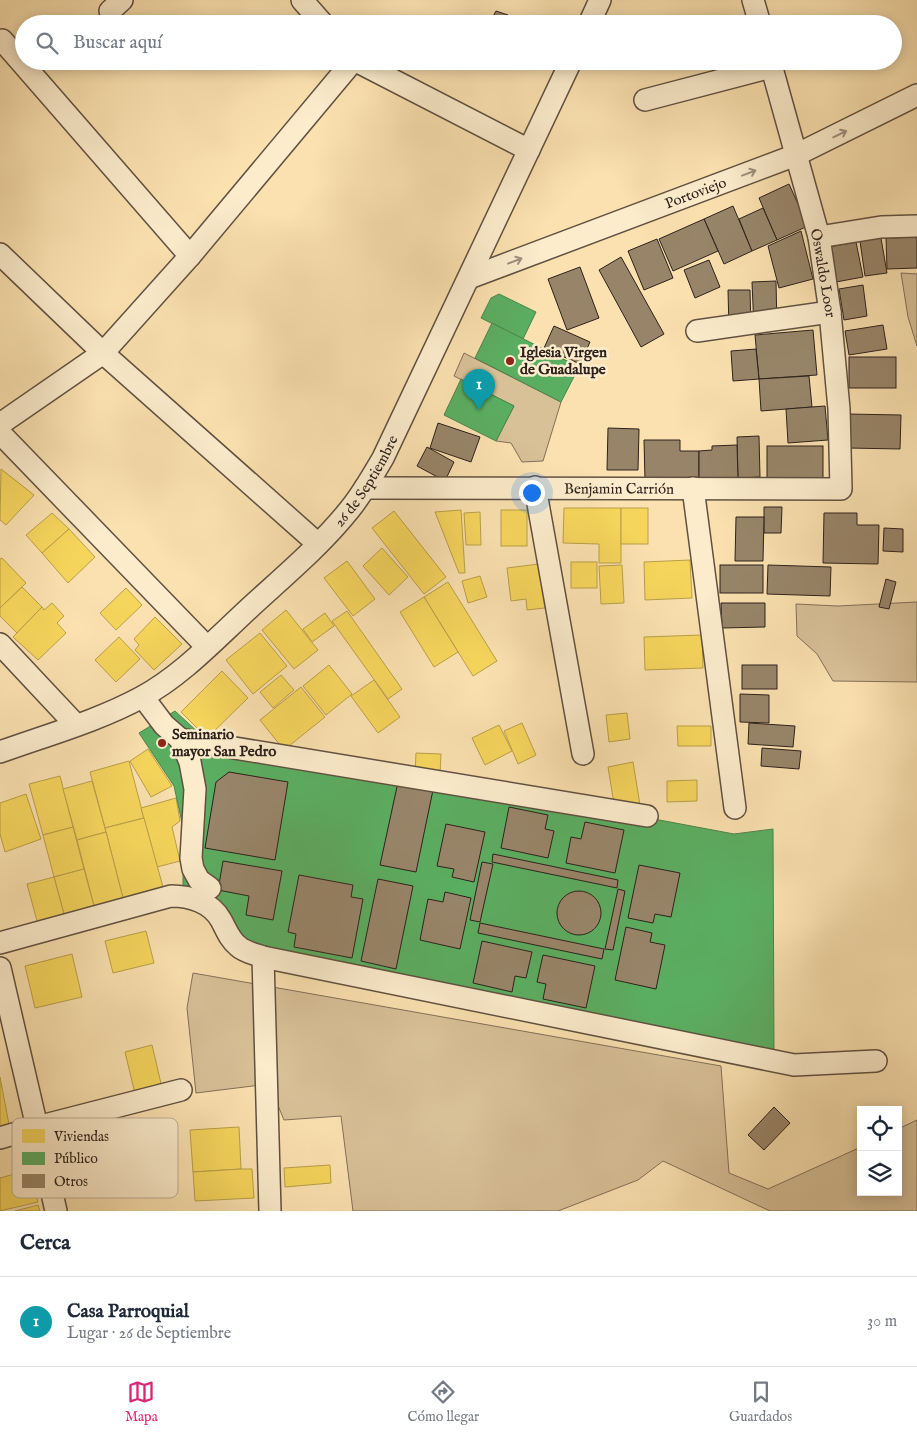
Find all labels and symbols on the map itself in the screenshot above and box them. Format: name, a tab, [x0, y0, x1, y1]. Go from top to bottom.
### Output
one-way arrow	[832, 128, 847, 138]
one-way arrow	[741, 168, 756, 177]
street label: Portoviejo	[662, 173, 729, 213]
street label: Oswaldo Loor	[806, 227, 840, 319]
one-way arrow	[507, 256, 522, 265]
place label: Iglesia Virgen de Guadalupe	[520, 343, 607, 379]
marker: Iglesia Virgen de Guadalupe	[504, 355, 516, 367]
pin: 1	[463, 369, 495, 410]
street label: 26 de Septiembre	[330, 432, 402, 531]
street label: Benjamin Carrión	[564, 479, 674, 498]
your location	[519, 480, 545, 506]
place label: Seminario mayor San Pedro	[172, 725, 276, 761]
marker: Seminario mayor San Pedro	[156, 737, 168, 749]
legend	[12, 1118, 178, 1198]
text: Viviendas	[53, 1128, 109, 1146]
text: Público	[54, 1150, 98, 1168]
text: Otros	[54, 1173, 88, 1191]

